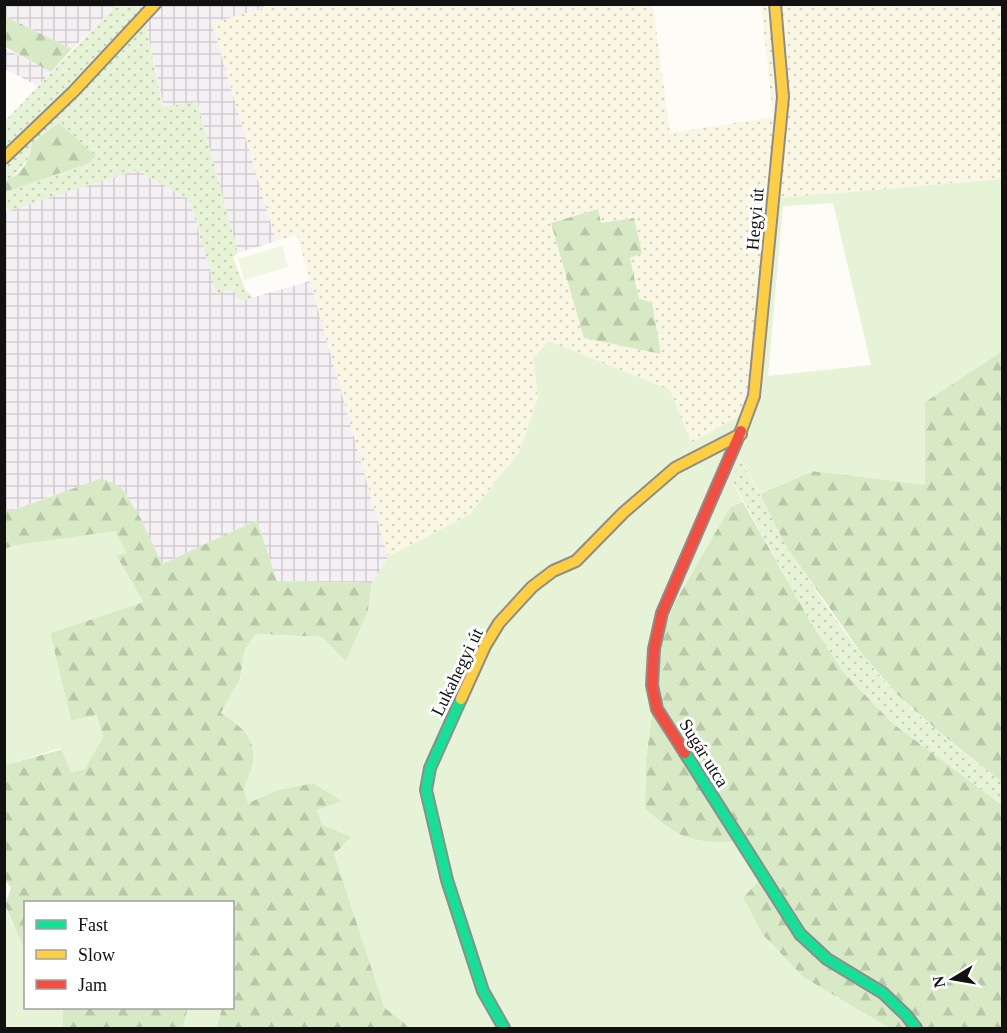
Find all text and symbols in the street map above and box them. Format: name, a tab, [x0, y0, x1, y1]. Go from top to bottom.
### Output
street label: Hegyi út	[742, 187, 768, 251]
street label: Lukahegyi út	[427, 625, 487, 719]
street label: Sugár utca	[675, 715, 733, 791]
legend	[24, 901, 234, 1009]
text: Fast	[78, 915, 108, 935]
text: Slow	[78, 945, 115, 965]
north arrow	[923, 949, 983, 1009]
text: N	[929, 974, 948, 989]
text: Jam	[78, 975, 107, 995]

